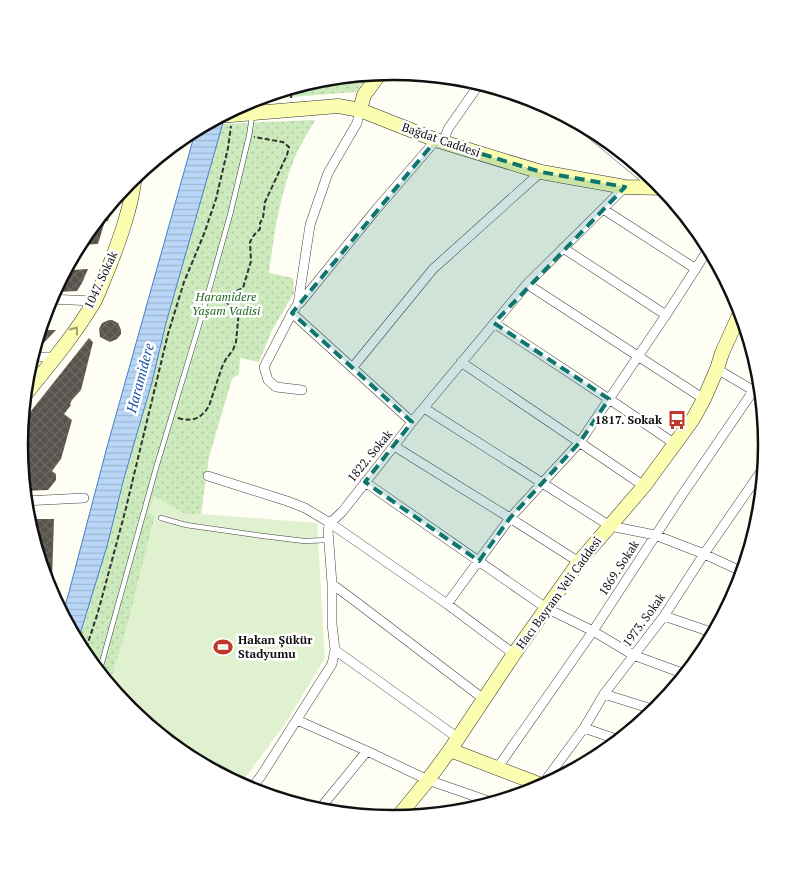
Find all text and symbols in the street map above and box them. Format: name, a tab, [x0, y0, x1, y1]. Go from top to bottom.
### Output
street label: Bağdat Caddesi	[400, 119, 483, 160]
street label: 1047. Sokak	[81, 248, 121, 311]
park label: Haramidere Yaşam Vadisi	[192, 289, 261, 318]
one-way arrow	[69, 326, 78, 336]
water label: Haramidere	[121, 340, 158, 416]
bus stop icon: 1817. Sokak	[666, 409, 688, 431]
place label: 1817. Sokak	[595, 412, 662, 427]
street label: 1822. Sokak	[344, 426, 396, 485]
street label: Hacı Bayram Veli Caddesi	[513, 533, 605, 652]
street label: 1869. Sokak	[595, 537, 642, 598]
street label: 1973. Sokak	[619, 589, 669, 650]
place label: Hakan Şükür Stadyumu	[238, 632, 313, 661]
sports icon: Hakan Şükür Stadyumu	[212, 636, 234, 658]

